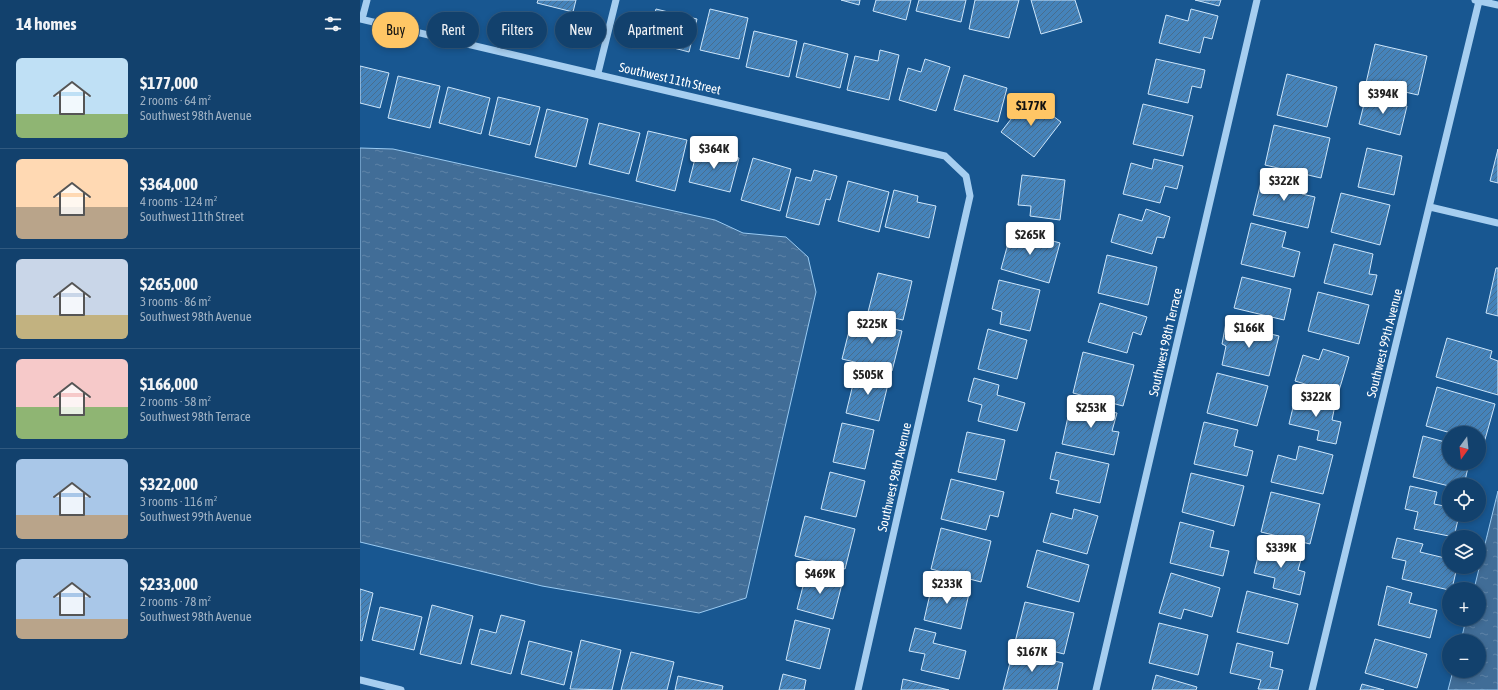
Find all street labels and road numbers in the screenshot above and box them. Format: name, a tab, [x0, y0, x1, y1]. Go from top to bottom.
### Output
street label: Southwest 11th Street	[617, 59, 723, 98]
street label: Southwest 98th Terrace	[1146, 286, 1185, 398]
street label: Southwest 99th Avenue	[1364, 287, 1405, 399]
street label: Southwest 98th Avenue	[875, 421, 914, 533]

